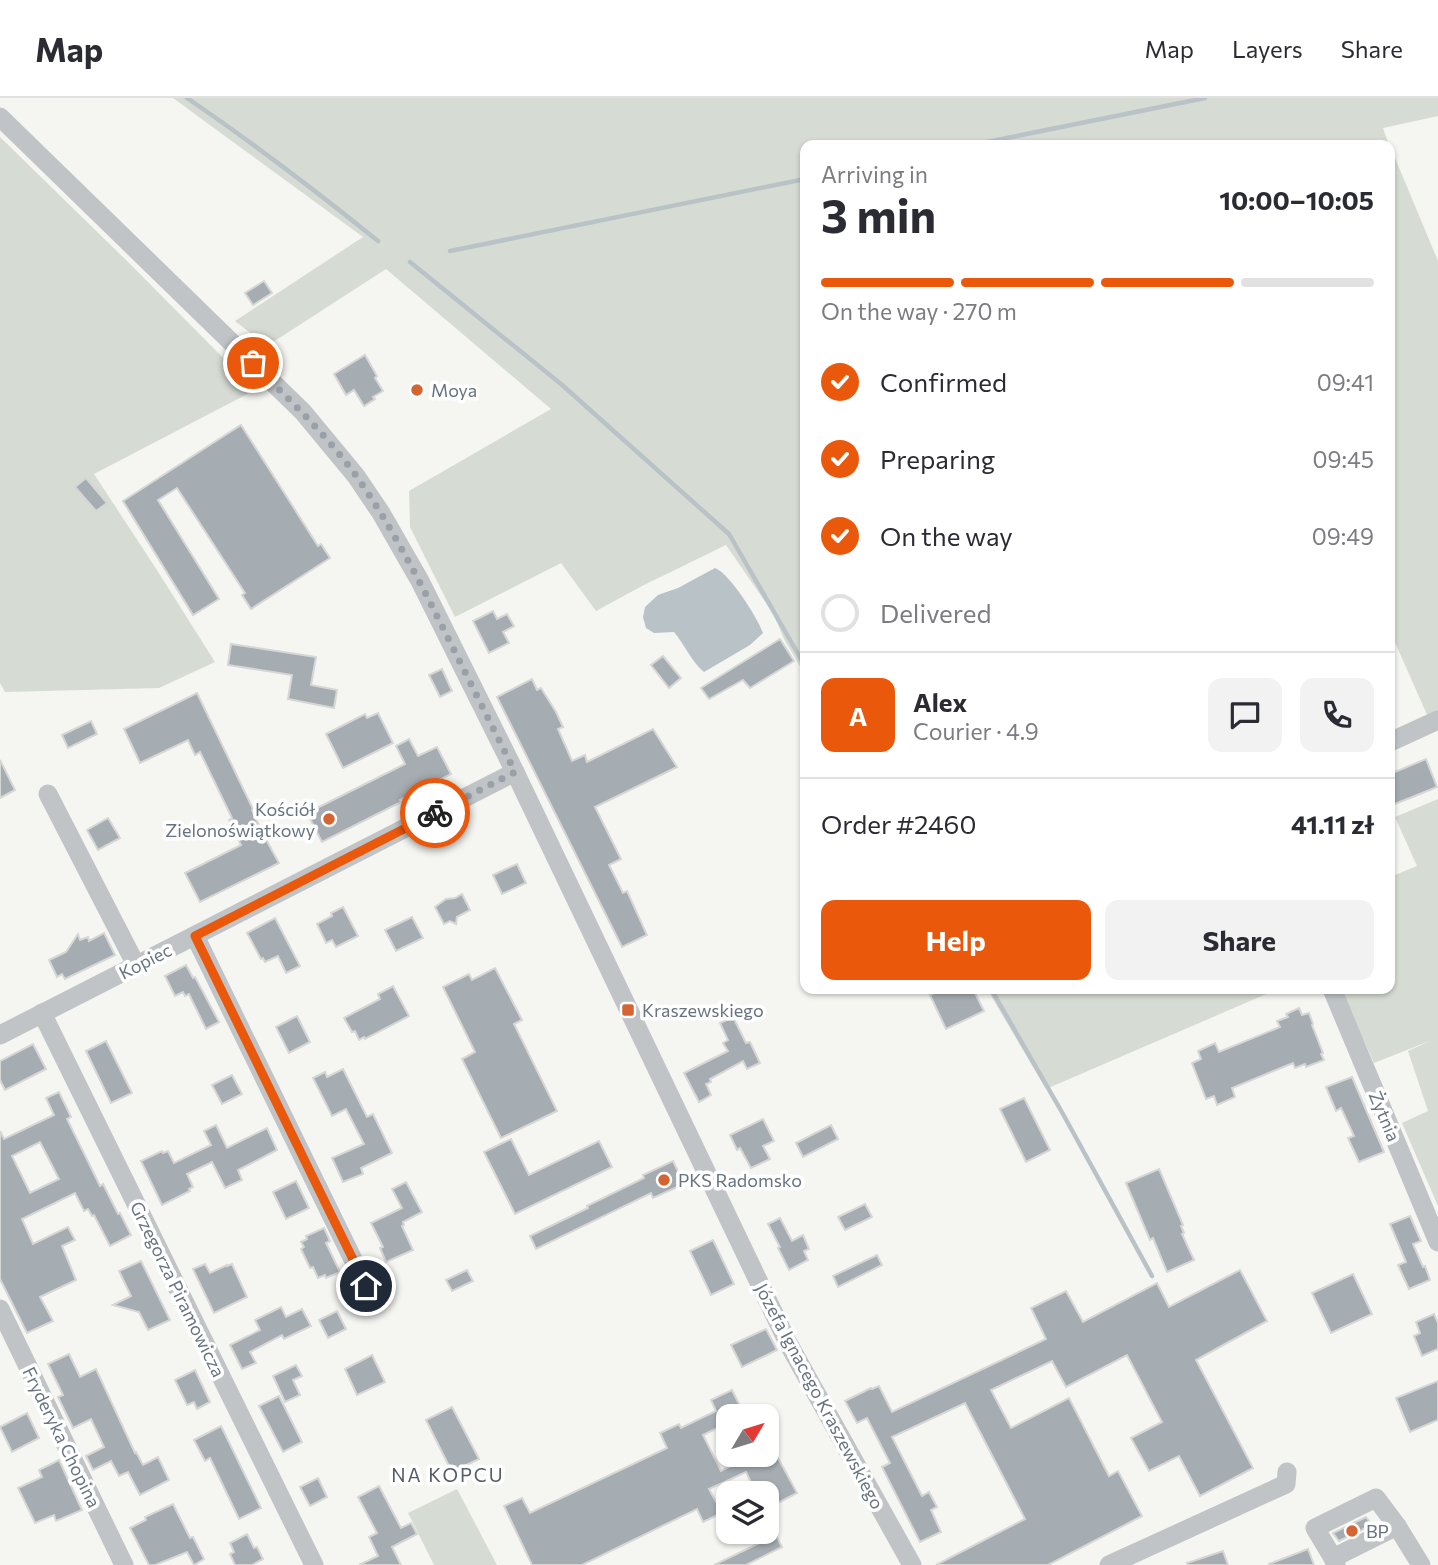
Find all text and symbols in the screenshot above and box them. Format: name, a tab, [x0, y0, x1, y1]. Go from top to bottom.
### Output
text: Map	[35, 28, 103, 69]
text: Map	[1145, 34, 1194, 63]
text: Layers	[1232, 34, 1303, 63]
text: Share	[1341, 34, 1403, 63]
text: Arriving in	[821, 160, 928, 188]
text: 10:00–10:05	[1219, 184, 1374, 215]
text: 3 min	[821, 186, 936, 242]
text: On the way · 270 m	[821, 297, 1017, 325]
pin	[223, 333, 283, 393]
icon: bag	[234, 344, 272, 382]
icon: check	[821, 363, 859, 401]
text: Confirmed	[880, 366, 1007, 397]
text: 09:41	[1317, 368, 1374, 396]
place label: Moya	[431, 379, 477, 401]
marker: Moya	[409, 382, 425, 398]
icon: check	[821, 440, 859, 478]
text: Preparing	[880, 443, 995, 474]
text: 09:45	[1313, 445, 1374, 473]
icon: check	[821, 517, 859, 555]
text: On the way	[880, 520, 1013, 551]
text: 09:49	[1312, 522, 1374, 550]
text: Delivered	[880, 597, 991, 628]
button: chat	[1208, 678, 1282, 752]
button: phone	[1300, 678, 1374, 752]
text: Alex	[913, 686, 967, 717]
text: A	[849, 700, 867, 731]
text: Courier · 4.9	[913, 717, 1039, 745]
courier	[400, 778, 470, 848]
icon: bike	[416, 794, 454, 832]
place label: Kościół Zielonoświątkowy	[165, 798, 316, 841]
text: Order #2460	[821, 808, 976, 839]
text: 41.11 zł	[1291, 808, 1374, 839]
marker: Kościół Zielonoświątkowy	[321, 811, 337, 827]
button: Help	[821, 900, 1091, 980]
button: Share	[1105, 900, 1374, 980]
street label: Kopiec	[115, 938, 175, 983]
place label: Kraszewskiego	[642, 999, 764, 1021]
marker: Kraszewskiego	[620, 1002, 636, 1018]
street label: Żytnia	[1365, 1088, 1405, 1144]
place label: PKS Radomsko	[678, 1169, 802, 1191]
marker: PKS Radomsko	[656, 1172, 672, 1188]
street label: Grzegorza Piramowicza	[126, 1197, 230, 1381]
pin	[336, 1256, 396, 1316]
icon: home	[347, 1267, 385, 1305]
street label: Józefa Ignacego Kraszewskiego	[751, 1279, 889, 1513]
street label: Fryderyka Chopina	[18, 1363, 106, 1511]
north arrow	[716, 1404, 779, 1466]
map controls	[716, 1404, 779, 1544]
district label: NA KOPCU	[391, 1463, 505, 1486]
button: layers	[716, 1481, 779, 1544]
place label: BP	[1366, 1520, 1389, 1542]
marker: BP	[1344, 1523, 1360, 1539]

